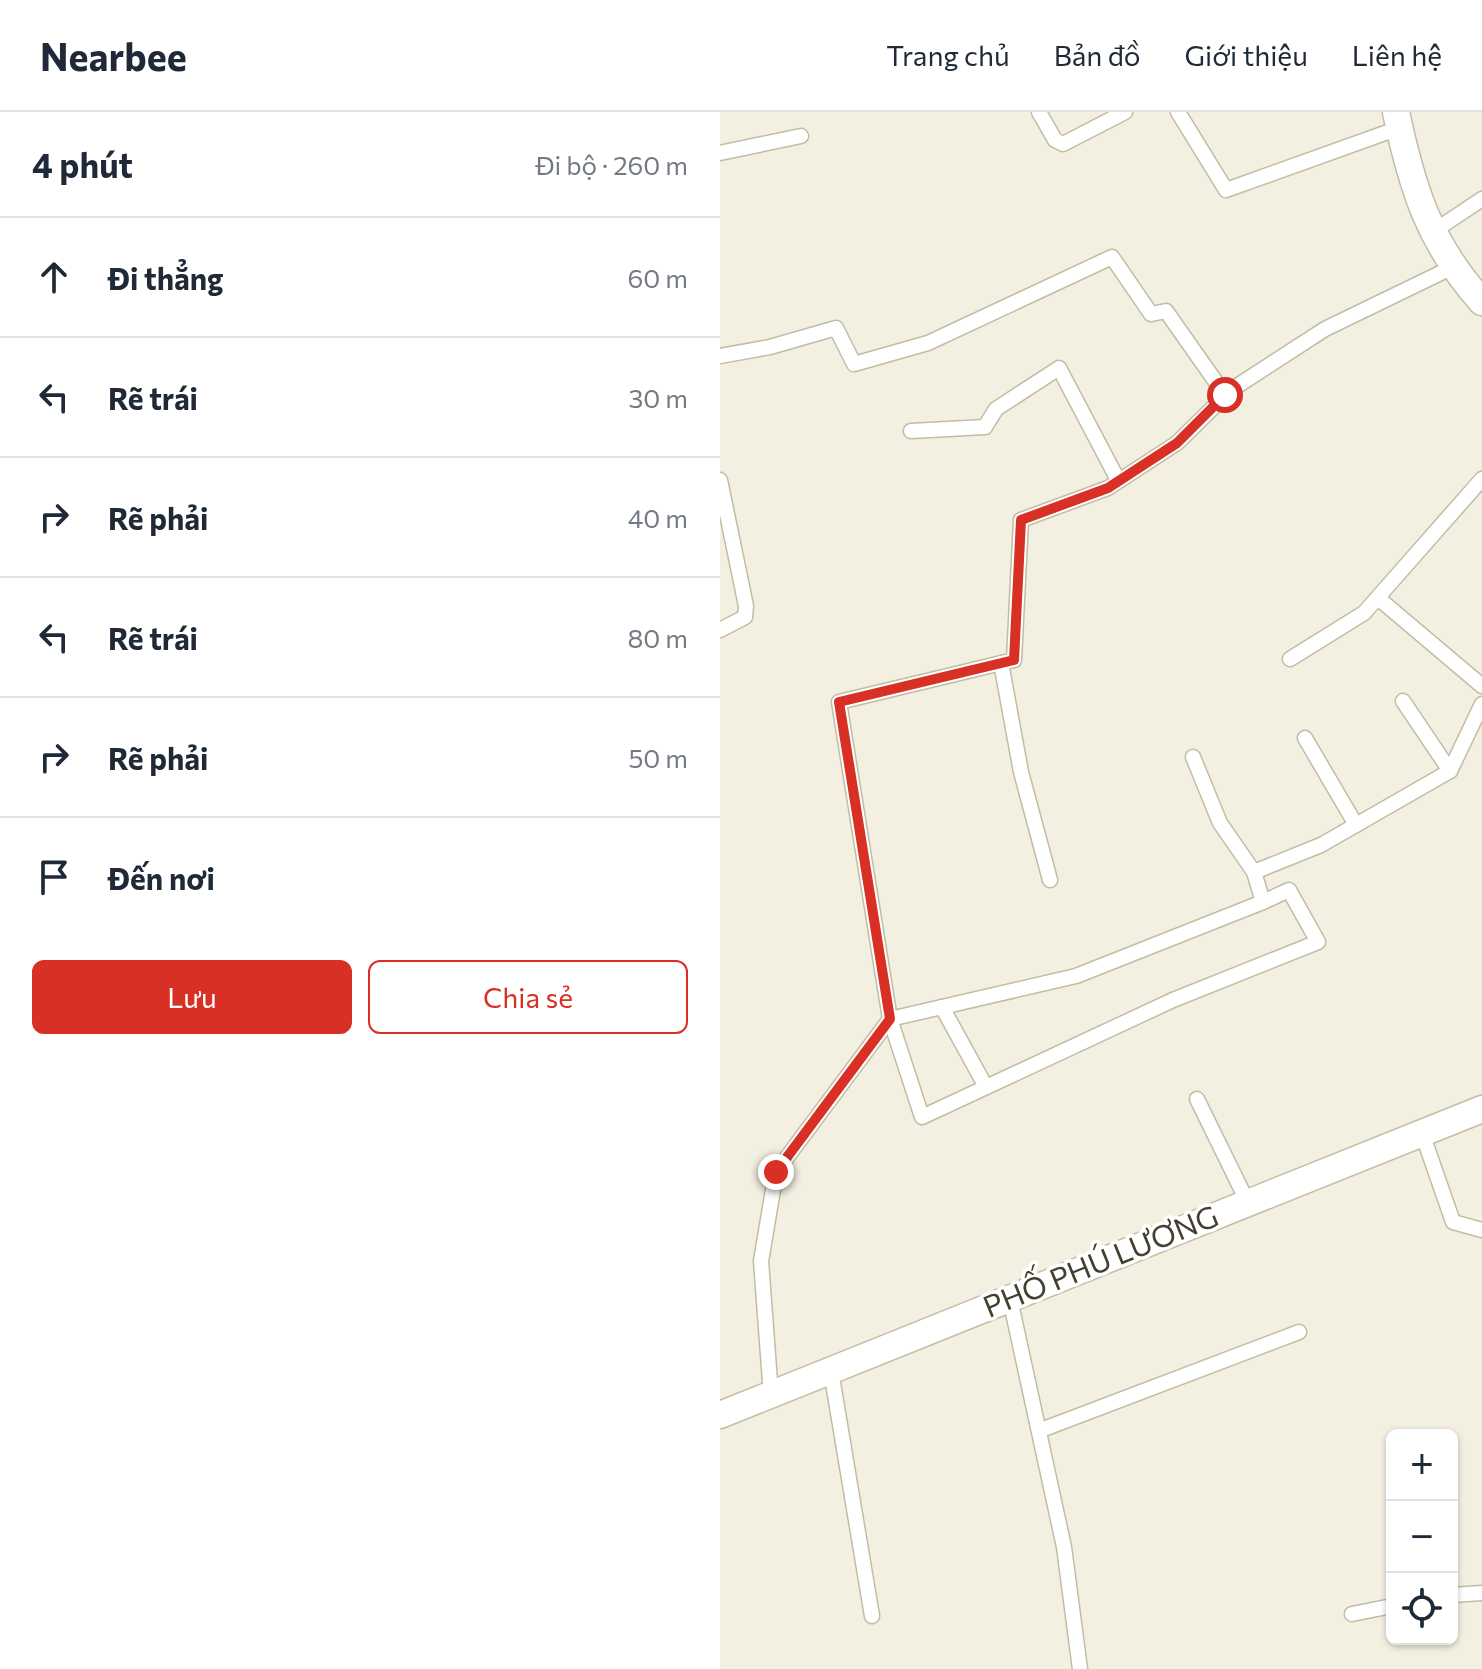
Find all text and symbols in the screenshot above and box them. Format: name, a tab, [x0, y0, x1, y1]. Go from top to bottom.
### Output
text: Nearbee	[40, 32, 187, 79]
text: Trang chủ	[886, 38, 1010, 72]
text: Bản đồ	[1054, 38, 1141, 72]
text: Giới thiệu	[1185, 38, 1308, 72]
text: Liên hệ	[1352, 38, 1442, 72]
text: 4 phút	[32, 143, 133, 185]
text: Đi bộ · 260 m	[535, 149, 688, 180]
icon: ahead	[32, 255, 76, 299]
text: Đi thẳng	[108, 259, 224, 296]
text: 60 m	[628, 262, 688, 293]
icon: left	[32, 375, 76, 419]
route start	[1207, 377, 1243, 413]
text: Rẽ trái	[108, 379, 198, 416]
text: 30 m	[629, 382, 688, 413]
icon: right	[32, 495, 76, 539]
text: Rẽ phải	[108, 499, 208, 536]
text: 40 m	[628, 502, 688, 533]
icon: left	[32, 615, 76, 659]
text: Rẽ trái	[108, 619, 198, 656]
text: 80 m	[628, 622, 688, 653]
icon: right	[32, 735, 76, 779]
text: Rẽ phải	[108, 739, 208, 776]
text: 50 m	[628, 742, 688, 773]
icon: arrive	[32, 855, 76, 899]
text: Đến nơi	[108, 859, 215, 896]
button: Lưu	[32, 960, 352, 1034]
button: Chia sẻ	[368, 960, 688, 1034]
route end	[758, 1154, 794, 1190]
street label: PHỐ PHÚ LƯƠNG	[976, 1194, 1223, 1324]
map controls	[1386, 1429, 1458, 1645]
button: +	[1386, 1429, 1458, 1501]
button: −	[1386, 1501, 1458, 1573]
button: locate	[1386, 1573, 1458, 1645]

